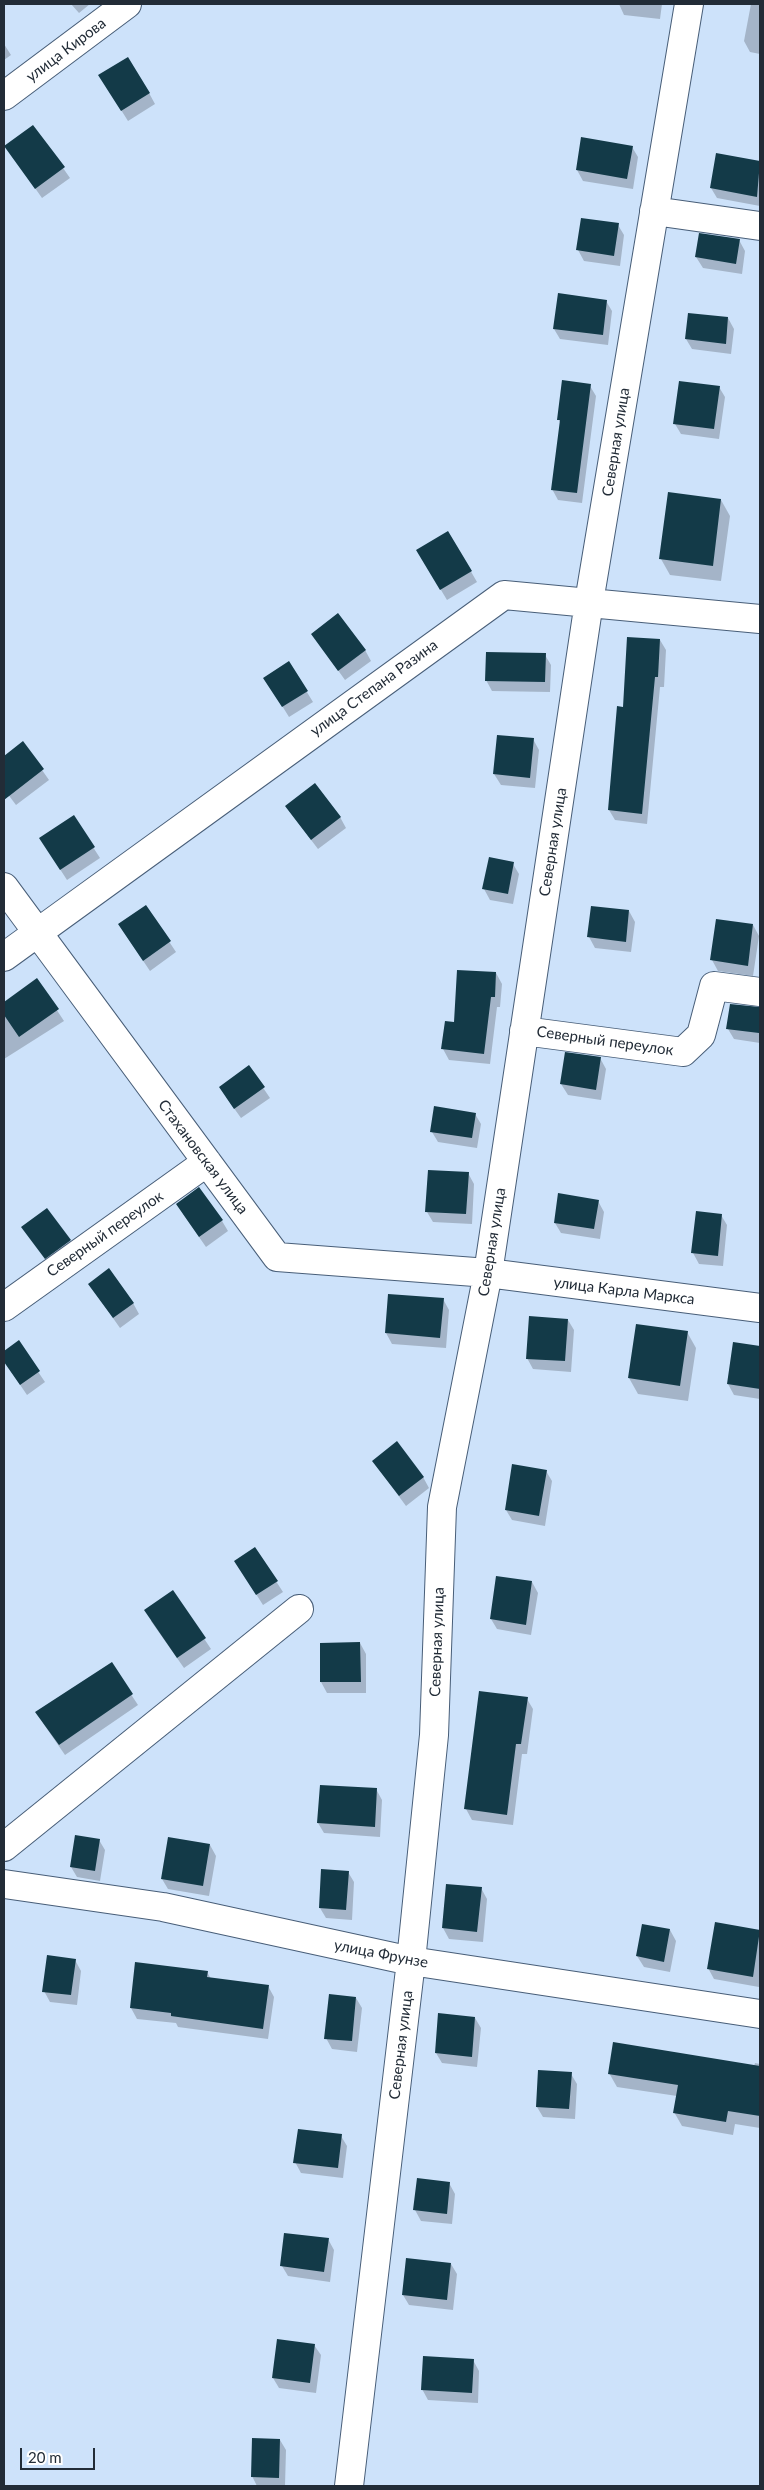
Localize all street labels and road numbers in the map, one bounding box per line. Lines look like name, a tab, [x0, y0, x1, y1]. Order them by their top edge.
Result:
street label: улица Кирова	[23, 14, 109, 86]
street label: Северная улица	[599, 386, 633, 498]
street label: улица Степана Разина	[307, 636, 441, 740]
street label: Северная улица	[536, 786, 570, 898]
street label: Северный переулок	[535, 1022, 675, 1060]
street label: Стахановская улица	[154, 1096, 252, 1218]
street label: Северная улица	[475, 1186, 509, 1298]
street label: Северный переулок	[43, 1187, 167, 1281]
street label: улица Карла Маркса	[552, 1273, 696, 1309]
street label: Северная улица	[426, 1587, 448, 1697]
street label: улица Фрунзе	[332, 1936, 430, 1972]
street label: Северная улица	[385, 1989, 417, 2101]

